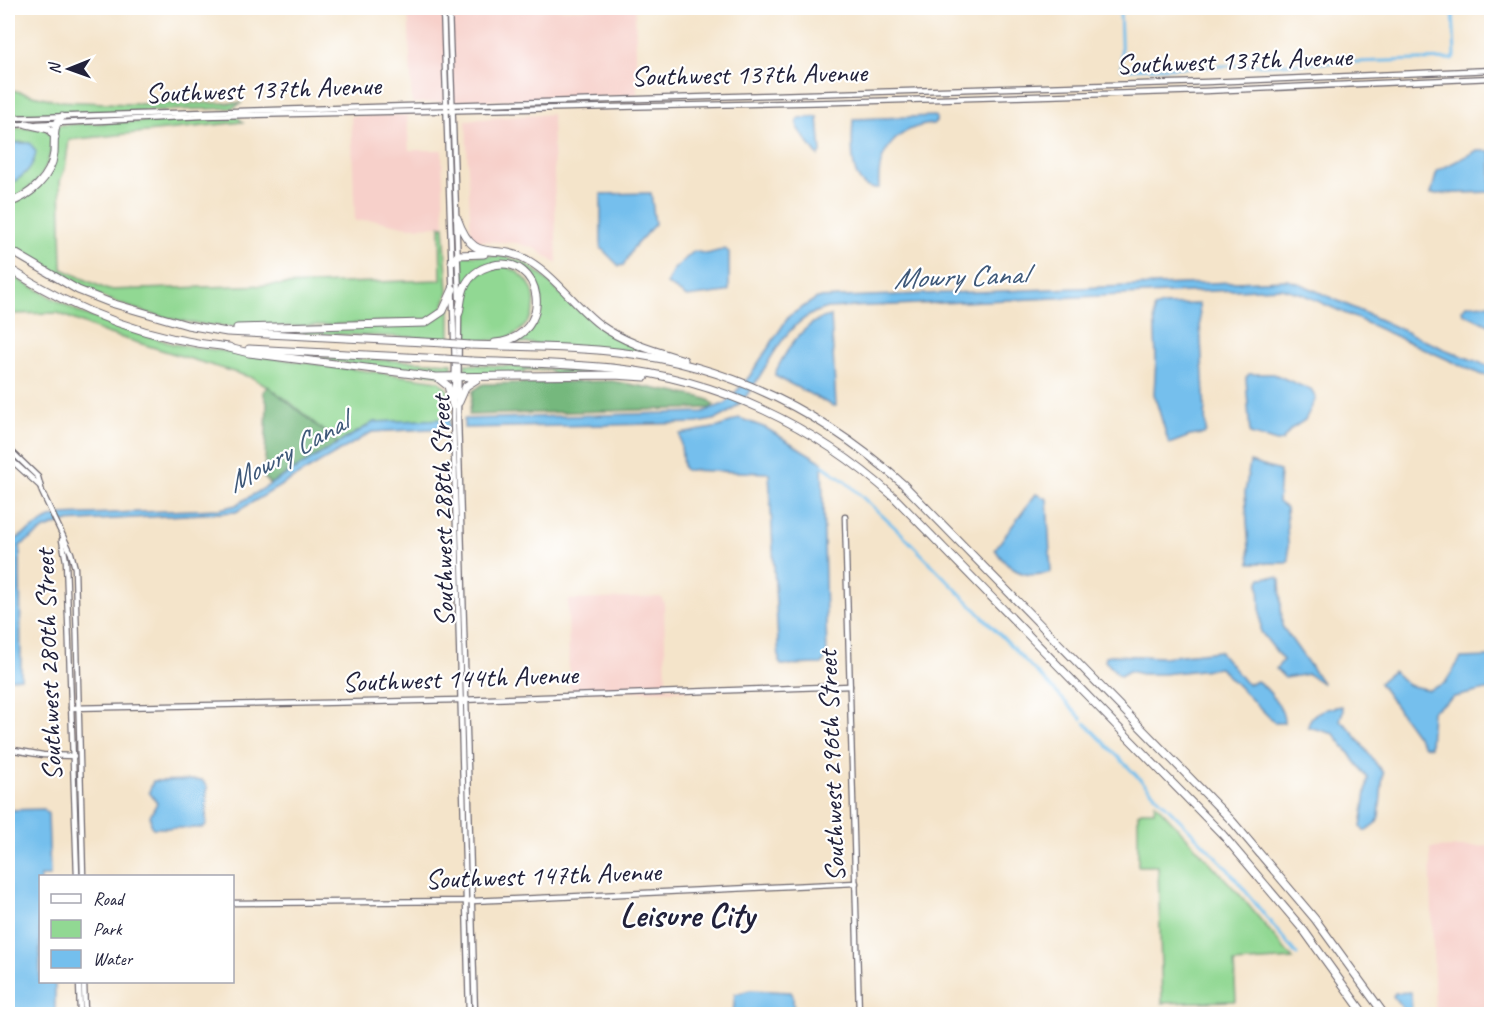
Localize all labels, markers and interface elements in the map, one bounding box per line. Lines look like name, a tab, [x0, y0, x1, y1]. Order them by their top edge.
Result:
street label: Southwest 137th Avenue	[1116, 38, 1354, 82]
north arrow	[39, 39, 99, 99]
street label: Southwest 137th Avenue	[631, 54, 869, 94]
text: N	[45, 61, 65, 74]
street label: Southwest 137th Avenue	[145, 67, 383, 111]
water label: Mowry Canal	[893, 254, 1037, 297]
street label: Southwest 288th Street	[422, 392, 462, 627]
water label: Mowry Canal	[220, 398, 363, 501]
street label: Southwest 280th Street	[26, 546, 70, 781]
street label: Southwest 296th Street	[809, 647, 853, 882]
street label: Southwest 144th Avenue	[342, 656, 580, 700]
street label: Southwest 147th Avenue	[425, 853, 663, 897]
legend	[39, 875, 234, 983]
text: Road	[93, 888, 126, 910]
district label: Leisure City	[620, 893, 758, 936]
text: Park	[93, 918, 123, 940]
text: Water	[93, 948, 134, 970]

